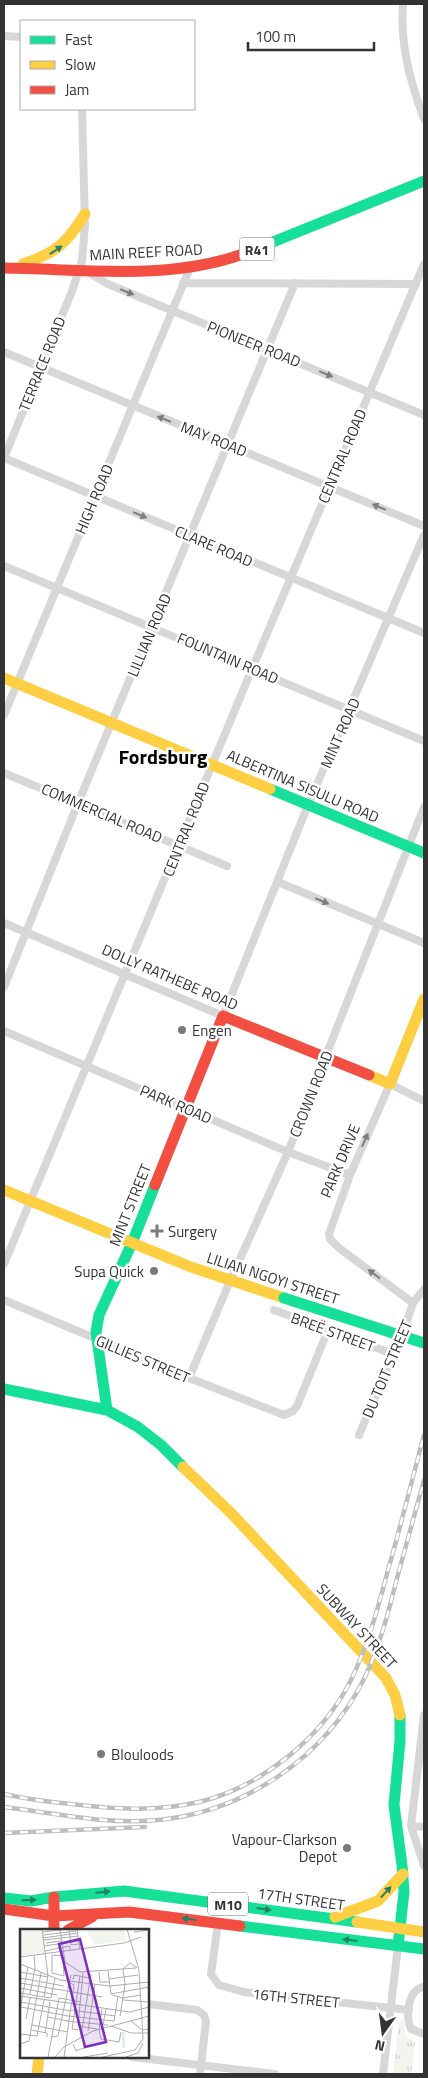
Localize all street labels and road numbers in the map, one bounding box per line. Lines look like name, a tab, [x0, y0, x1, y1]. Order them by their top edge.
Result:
street label: MAIN REEF ROAD	[89, 238, 203, 266]
road number: R41	[240, 238, 274, 260]
street label: TERRACE ROAD	[12, 313, 72, 415]
street label: PIONEER ROAD	[204, 315, 304, 373]
street label: CENTRAL ROAD	[312, 405, 372, 507]
street label: MAY ROAD	[177, 415, 251, 463]
street label: HIGH ROAD	[69, 460, 119, 538]
street label: CLARE ROAD	[171, 519, 257, 573]
street label: LILLIAN ROAD	[121, 590, 177, 680]
street label: FOUNTAIN ROAD	[174, 626, 282, 690]
street label: MINT ROAD	[314, 694, 366, 772]
street label: ALBERTINA SISULU ROAD	[223, 743, 383, 829]
street label: COMMERCIAL ROAD	[38, 777, 166, 849]
street label: CENTRAL ROAD	[156, 778, 216, 880]
street label: DOLLY RATHEBE ROAD	[98, 938, 242, 1016]
street label: CROWN ROAD	[283, 1047, 339, 1141]
street label: PARK ROAD	[137, 1079, 215, 1129]
street label: PARK DRIVE	[314, 1121, 366, 1201]
street label: MINT STREET	[103, 1160, 157, 1250]
street label: LILIAN NGOYI STREET	[204, 1246, 342, 1310]
street label: BREË STREET	[288, 1306, 378, 1358]
street label: DU TOIT STREET	[356, 1316, 418, 1422]
street label: GILLIES STREET	[92, 1329, 194, 1389]
street label: SUBWAY STREET	[311, 1578, 403, 1674]
street label: 17TH STREET	[256, 1881, 346, 1917]
road number: M10	[208, 1892, 248, 1916]
street label: 16TH STREET	[251, 1982, 341, 2014]

